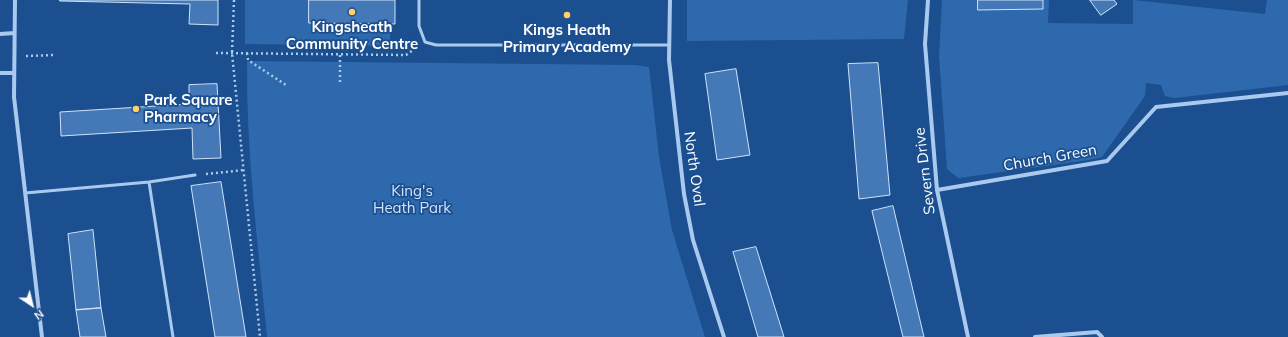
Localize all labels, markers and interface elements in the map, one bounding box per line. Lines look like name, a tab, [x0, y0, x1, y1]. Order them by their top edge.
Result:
marker: Kingsheath Community Centre	[347, 7, 357, 17]
marker: Kings Heath Primary Academy	[562, 10, 572, 20]
place label: Kingsheath Community Centre	[286, 18, 418, 53]
place label: Kings Heath Primary Academy	[503, 21, 631, 56]
place label: Park Square Pharmacy	[144, 91, 232, 126]
marker: Park Square Pharmacy	[131, 104, 141, 114]
street label: Severn Drive	[911, 126, 939, 216]
street label: North Oval	[680, 130, 708, 208]
street label: Church Green	[1002, 141, 1098, 175]
park label: King's Heath Park	[373, 182, 451, 217]
north arrow	[12, 285, 52, 325]
text: N	[31, 307, 46, 323]

